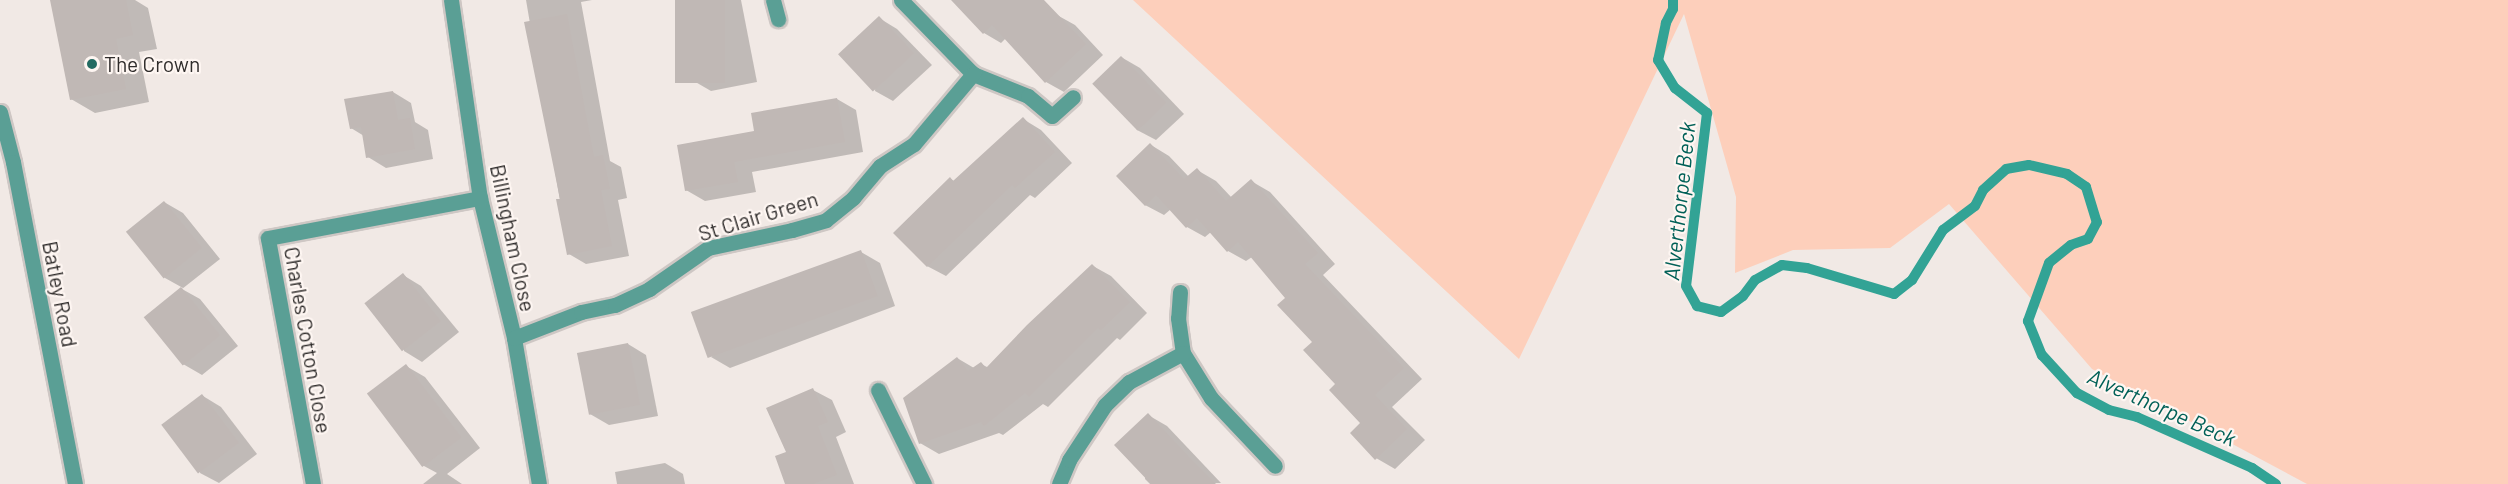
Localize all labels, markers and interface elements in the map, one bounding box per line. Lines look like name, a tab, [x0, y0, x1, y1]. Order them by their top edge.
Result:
place label: The Crown	[104, 51, 200, 77]
marker: The Crown	[85, 57, 99, 71]
water label: Alverthorpe Beck	[1658, 120, 1700, 282]
street label: Billingham Close	[485, 162, 541, 314]
street label: St Clair Green	[695, 186, 821, 246]
street label: Batley Road	[37, 239, 83, 349]
street label: Charles Cotton Close	[279, 245, 337, 435]
water label: Alverthorpe Beck	[2084, 363, 2240, 451]

